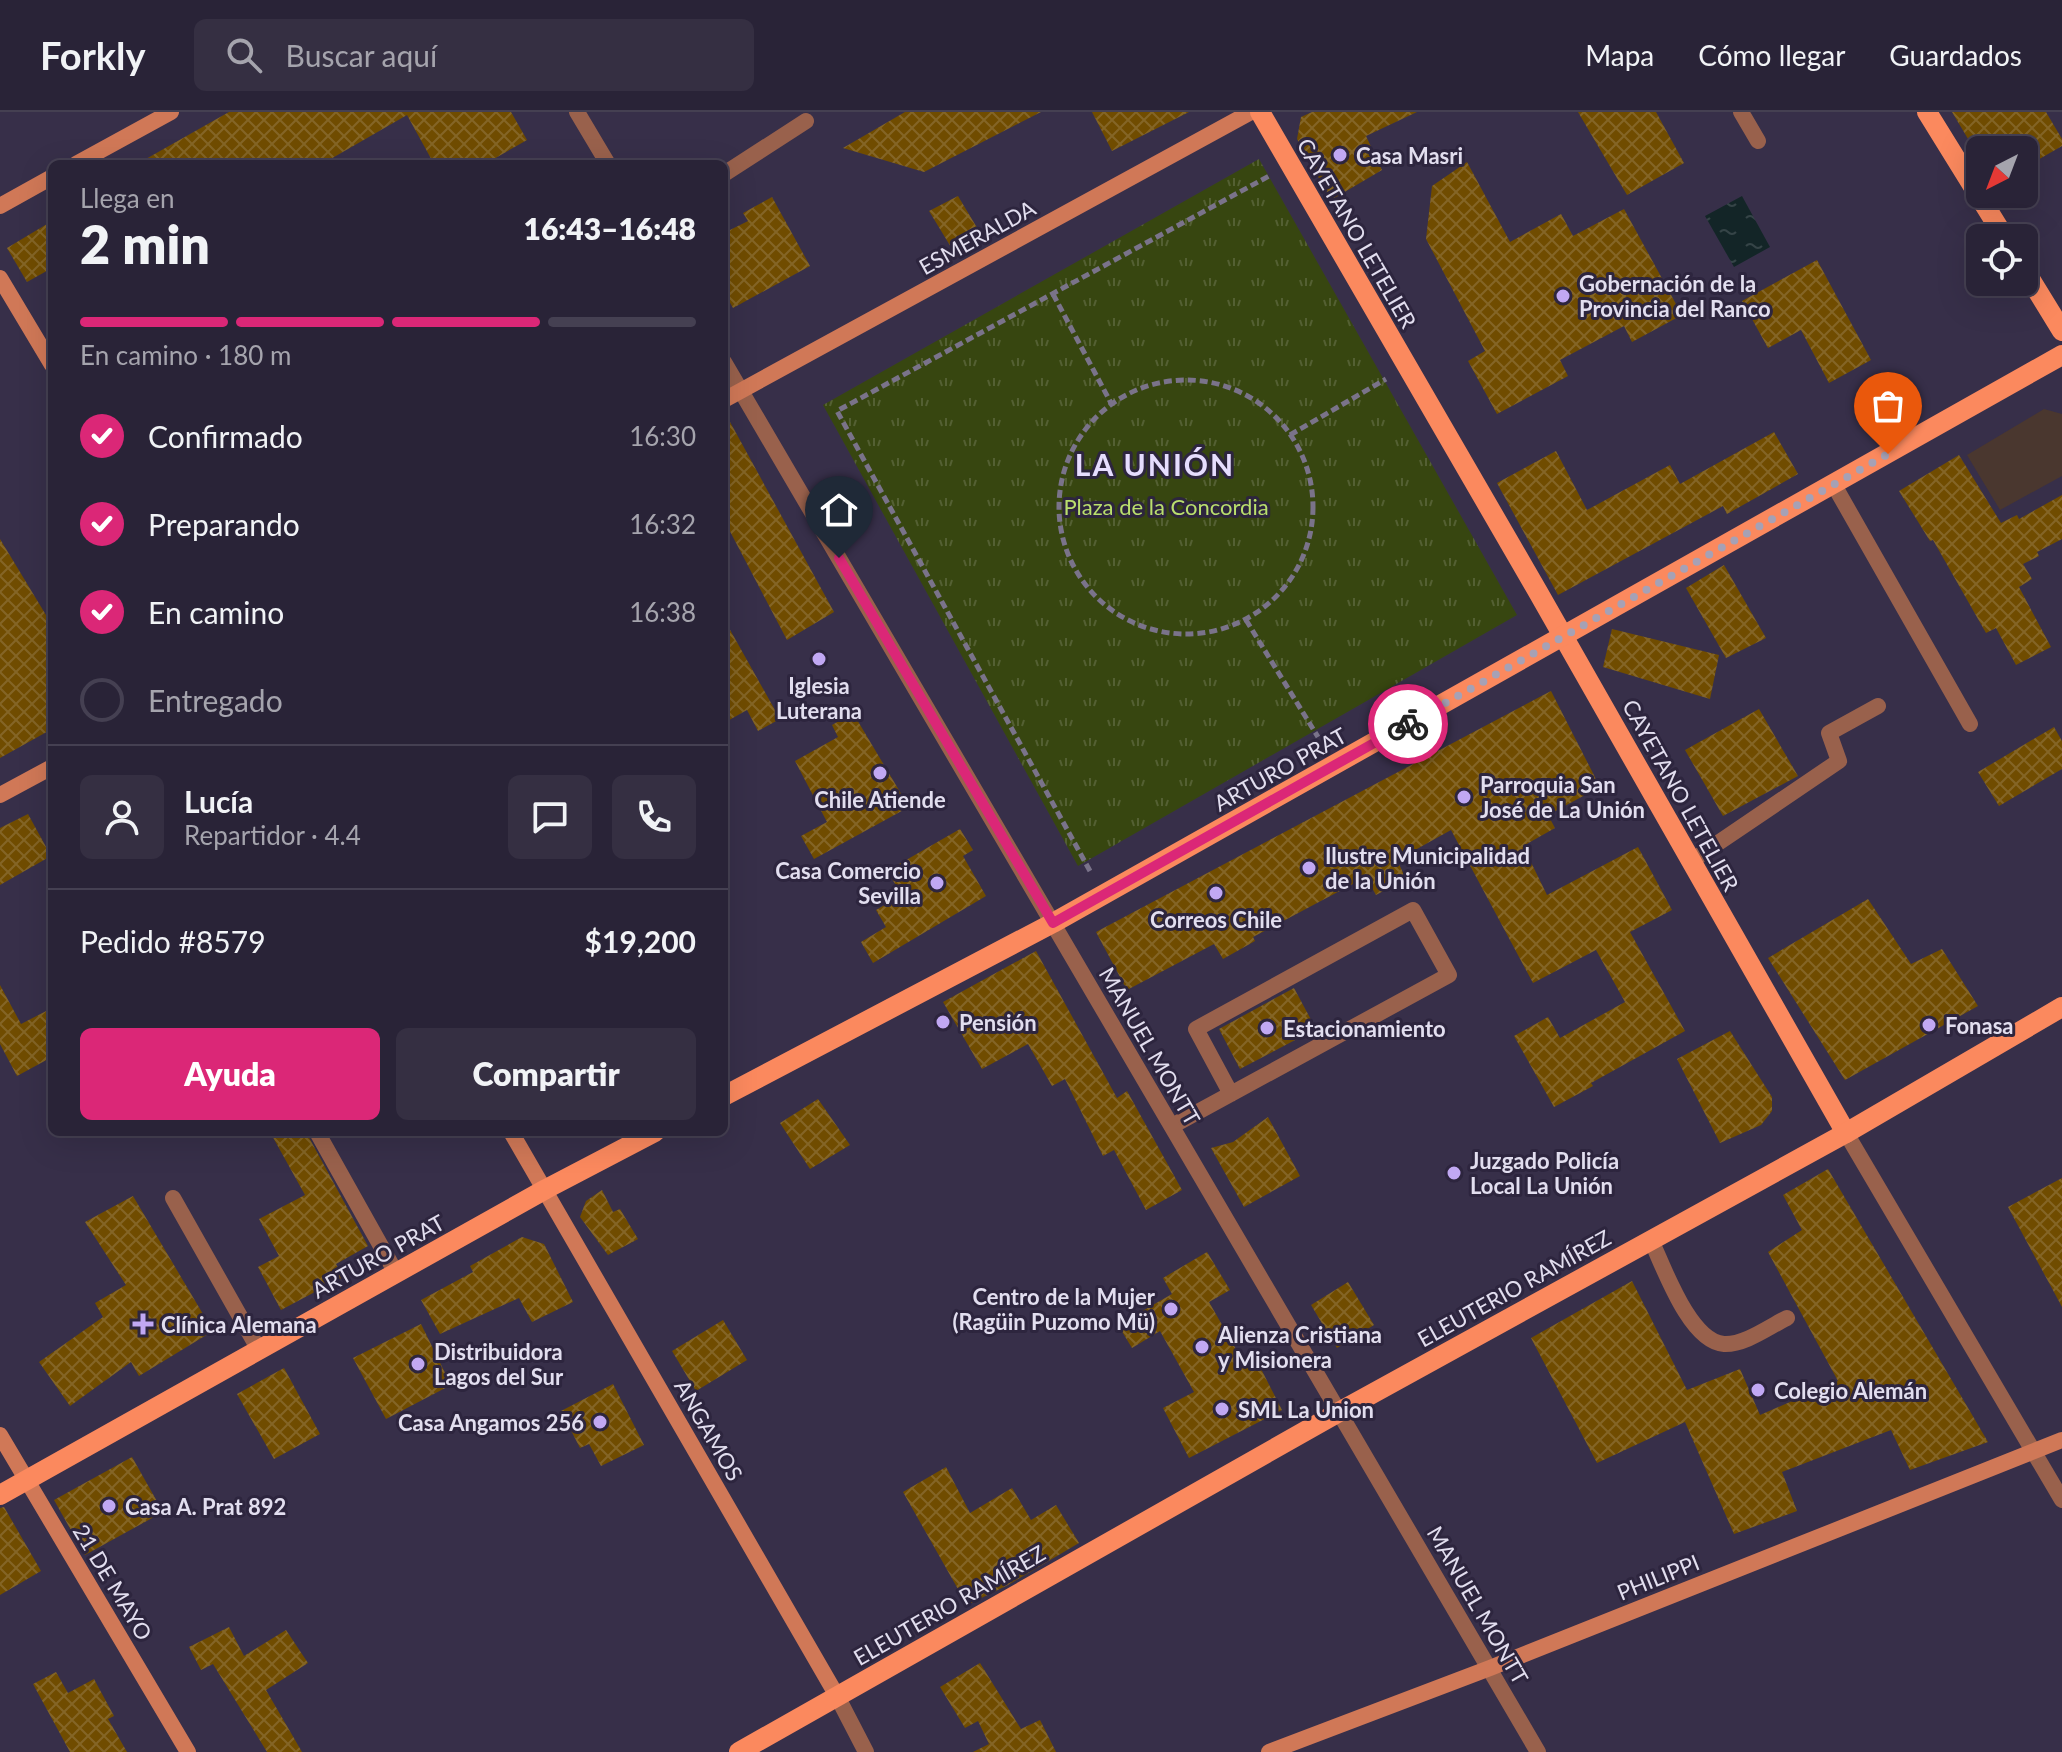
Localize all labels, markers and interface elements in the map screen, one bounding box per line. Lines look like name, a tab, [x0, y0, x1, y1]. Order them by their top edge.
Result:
search box	[194, 19, 754, 91]
text: Forkly	[40, 32, 146, 78]
icon: search	[222, 33, 266, 77]
text: Buscar aquí	[286, 37, 437, 73]
text: Mapa	[1585, 38, 1654, 72]
text: Cómo llegar	[1698, 38, 1845, 72]
text: Guardados	[1889, 38, 2022, 72]
street label: CAYETANO LETELIER	[1292, 133, 1422, 333]
north arrow	[1966, 136, 2038, 208]
map controls	[1966, 136, 2038, 296]
place label: Casa Masri	[1356, 142, 1463, 169]
marker: Casa Masri	[1331, 146, 1349, 164]
text: Llega en	[80, 182, 175, 214]
street label: ESMERALDA	[914, 194, 1040, 280]
text: 16:43–16:48	[523, 210, 696, 246]
text: 2 min	[80, 213, 210, 275]
button: locate	[1966, 224, 2038, 296]
place label: Gobernación de la Provincia del Ranco	[1579, 270, 1771, 322]
marker: Gobernación de la Provincia del Ranco	[1554, 287, 1572, 305]
text: En camino · 180 m	[80, 339, 291, 371]
pin	[1854, 372, 1922, 454]
icon: bag	[1866, 384, 1910, 428]
icon: check	[80, 414, 124, 458]
text: Confirmado	[148, 418, 303, 454]
text: 16:30	[629, 420, 696, 452]
district label: LA UNIÓN	[1075, 446, 1235, 482]
pin	[805, 476, 873, 558]
icon: home	[817, 488, 861, 532]
park label: Plaza de la Concordia	[1063, 493, 1269, 520]
icon: check	[80, 502, 124, 546]
text: Preparando	[148, 506, 300, 542]
text: 16:32	[629, 508, 696, 540]
icon: check	[80, 590, 124, 634]
text: En camino	[148, 594, 284, 630]
text: 16:38	[629, 596, 696, 628]
marker: Iglesia Luterana	[810, 650, 828, 668]
place label: Iglesia Luterana	[776, 672, 862, 724]
text: Entregado	[148, 682, 283, 718]
courier	[1368, 684, 1448, 764]
street label: CAYETANO LETELIER	[1617, 695, 1745, 896]
icon: bike	[1386, 702, 1430, 746]
street label: ARTURO PRAT	[1209, 721, 1351, 817]
marker: Chile Atiende	[871, 764, 889, 782]
place label: Parroquia San José de La Unión	[1480, 771, 1645, 823]
button: person	[80, 775, 164, 859]
button: chat	[508, 775, 592, 859]
button: phone	[612, 775, 696, 859]
text: Lucía	[184, 783, 253, 819]
place label: Chile Atiende	[814, 786, 946, 813]
marker: Parroquia San José de La Unión	[1455, 788, 1473, 806]
text: Repartidor · 4.4	[184, 819, 361, 851]
place label: Ilustre Municipalidad de la Unión	[1325, 842, 1530, 894]
place label: Casa Comercio Sevilla	[775, 857, 921, 909]
marker: Ilustre Municipalidad de la Unión	[1300, 859, 1318, 877]
marker: Casa Comercio Sevilla	[928, 874, 946, 892]
marker: Correos Chile	[1207, 884, 1225, 902]
place label: Correos Chile	[1150, 906, 1282, 933]
text: Pedido #8579	[80, 923, 266, 959]
text: $19,200	[585, 923, 696, 959]
street label: MANUEL MONTT	[1094, 962, 1206, 1130]
place label: Pensión	[959, 1009, 1037, 1036]
place label: Fonasa	[1945, 1012, 2014, 1039]
marker: Pensión	[934, 1013, 952, 1031]
place label: Estacionamiento	[1283, 1015, 1446, 1042]
marker: Fonasa	[1920, 1016, 1938, 1034]
marker: Estacionamiento	[1258, 1019, 1276, 1037]
button: Ayuda	[80, 1028, 380, 1120]
button: Compartir	[396, 1028, 696, 1120]
place label: Juzgado Policía Local La Unión	[1470, 1147, 1619, 1199]
marker: Juzgado Policía Local La Unión	[1445, 1164, 1463, 1182]
street label: ARTURO PRAT	[307, 1208, 449, 1304]
street label: ELEUTERIO RAMÍREZ	[1413, 1224, 1615, 1352]
place label: Centro de la Mujer (Ragüin Puzomo Mü)	[953, 1283, 1156, 1335]
marker: Centro de la Mujer (Ragüin Puzomo Mü)	[1162, 1300, 1180, 1318]
place label: Clínica Alemana	[161, 1311, 317, 1338]
marker: Clínica Alemana	[132, 1313, 154, 1335]
place label: Alienza Cristiana y Misionera	[1217, 1321, 1382, 1373]
place label: Distribuidora Lagos del Sur	[434, 1338, 564, 1390]
marker: Alienza Cristiana y Misionera	[1193, 1338, 1211, 1356]
marker: Distribuidora Lagos del Sur	[409, 1355, 427, 1373]
street label: ANGAMOS	[669, 1375, 749, 1485]
place label: Colegio Alemán	[1774, 1377, 1927, 1404]
marker: Colegio Alemán	[1749, 1381, 1767, 1399]
place label: SML La Union	[1238, 1396, 1374, 1423]
marker: SML La Union	[1213, 1400, 1231, 1418]
place label: Casa Angamos 256	[398, 1409, 584, 1436]
marker: Casa Angamos 256	[591, 1413, 609, 1431]
place label: Casa A. Prat 892	[125, 1493, 286, 1520]
marker: Casa A. Prat 892	[100, 1497, 118, 1515]
street label: 21 DE MAYO	[68, 1519, 158, 1645]
street label: MANUEL MONTT	[1422, 1521, 1534, 1689]
street label: ELEUTERIO RAMÍREZ	[848, 1539, 1050, 1671]
street label: PHILIPPI	[1613, 1548, 1703, 1606]

